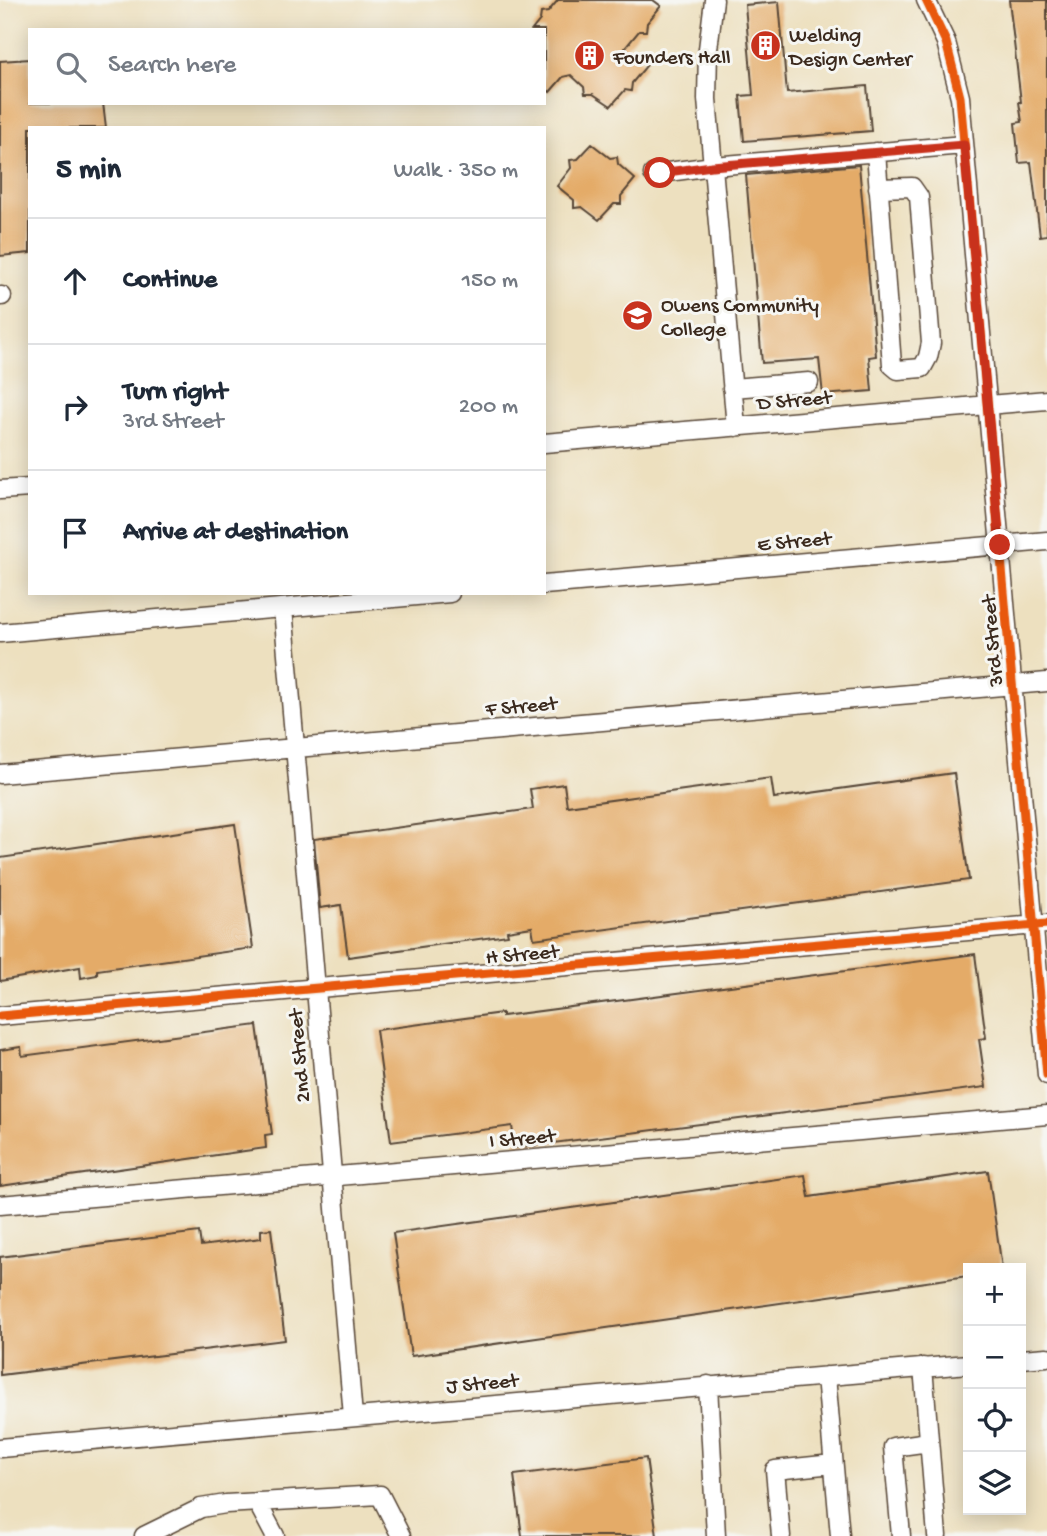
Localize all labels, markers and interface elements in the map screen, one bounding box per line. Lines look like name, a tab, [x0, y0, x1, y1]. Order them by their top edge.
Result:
place label: Welding Design Center	[787, 25, 913, 74]
search box	[28, 28, 546, 105]
building icon: Welding Design Center	[749, 29, 783, 63]
building icon: Founders Hall	[573, 39, 607, 73]
place label: Founders Hall	[612, 47, 731, 72]
icon: search	[52, 48, 90, 86]
text: Search here	[108, 51, 236, 82]
text: 5 min	[56, 154, 121, 189]
route start	[644, 157, 675, 188]
text: Walk · 350 m	[393, 158, 518, 185]
icon: ahead	[56, 262, 94, 300]
text: Continue	[123, 266, 217, 297]
text: 150 m	[462, 268, 518, 295]
place label: Owens Community College	[661, 295, 819, 344]
school or university icon: Owens Community College	[621, 299, 655, 333]
text: Turn right	[123, 378, 227, 409]
street label: D Street	[754, 387, 835, 418]
icon: right	[56, 388, 94, 426]
text: 200 m	[459, 394, 518, 421]
text: 3rd Street	[123, 409, 223, 436]
icon: arrive	[56, 514, 94, 552]
text: Arrive at destination	[123, 518, 348, 549]
street label: E Street	[756, 528, 835, 559]
route end	[984, 529, 1015, 560]
street label: 3rd Street	[978, 592, 1011, 688]
street label: F Street	[483, 693, 561, 724]
street label: H Street	[485, 941, 562, 972]
street label: 2nd Street	[285, 1006, 318, 1103]
street label: I Street	[488, 1125, 559, 1156]
map controls	[963, 1263, 1026, 1515]
button: +	[963, 1263, 1026, 1326]
button: −	[963, 1326, 1026, 1389]
street label: J Street	[445, 1370, 522, 1401]
button: locate	[963, 1389, 1026, 1452]
button: layers	[963, 1452, 1026, 1515]

